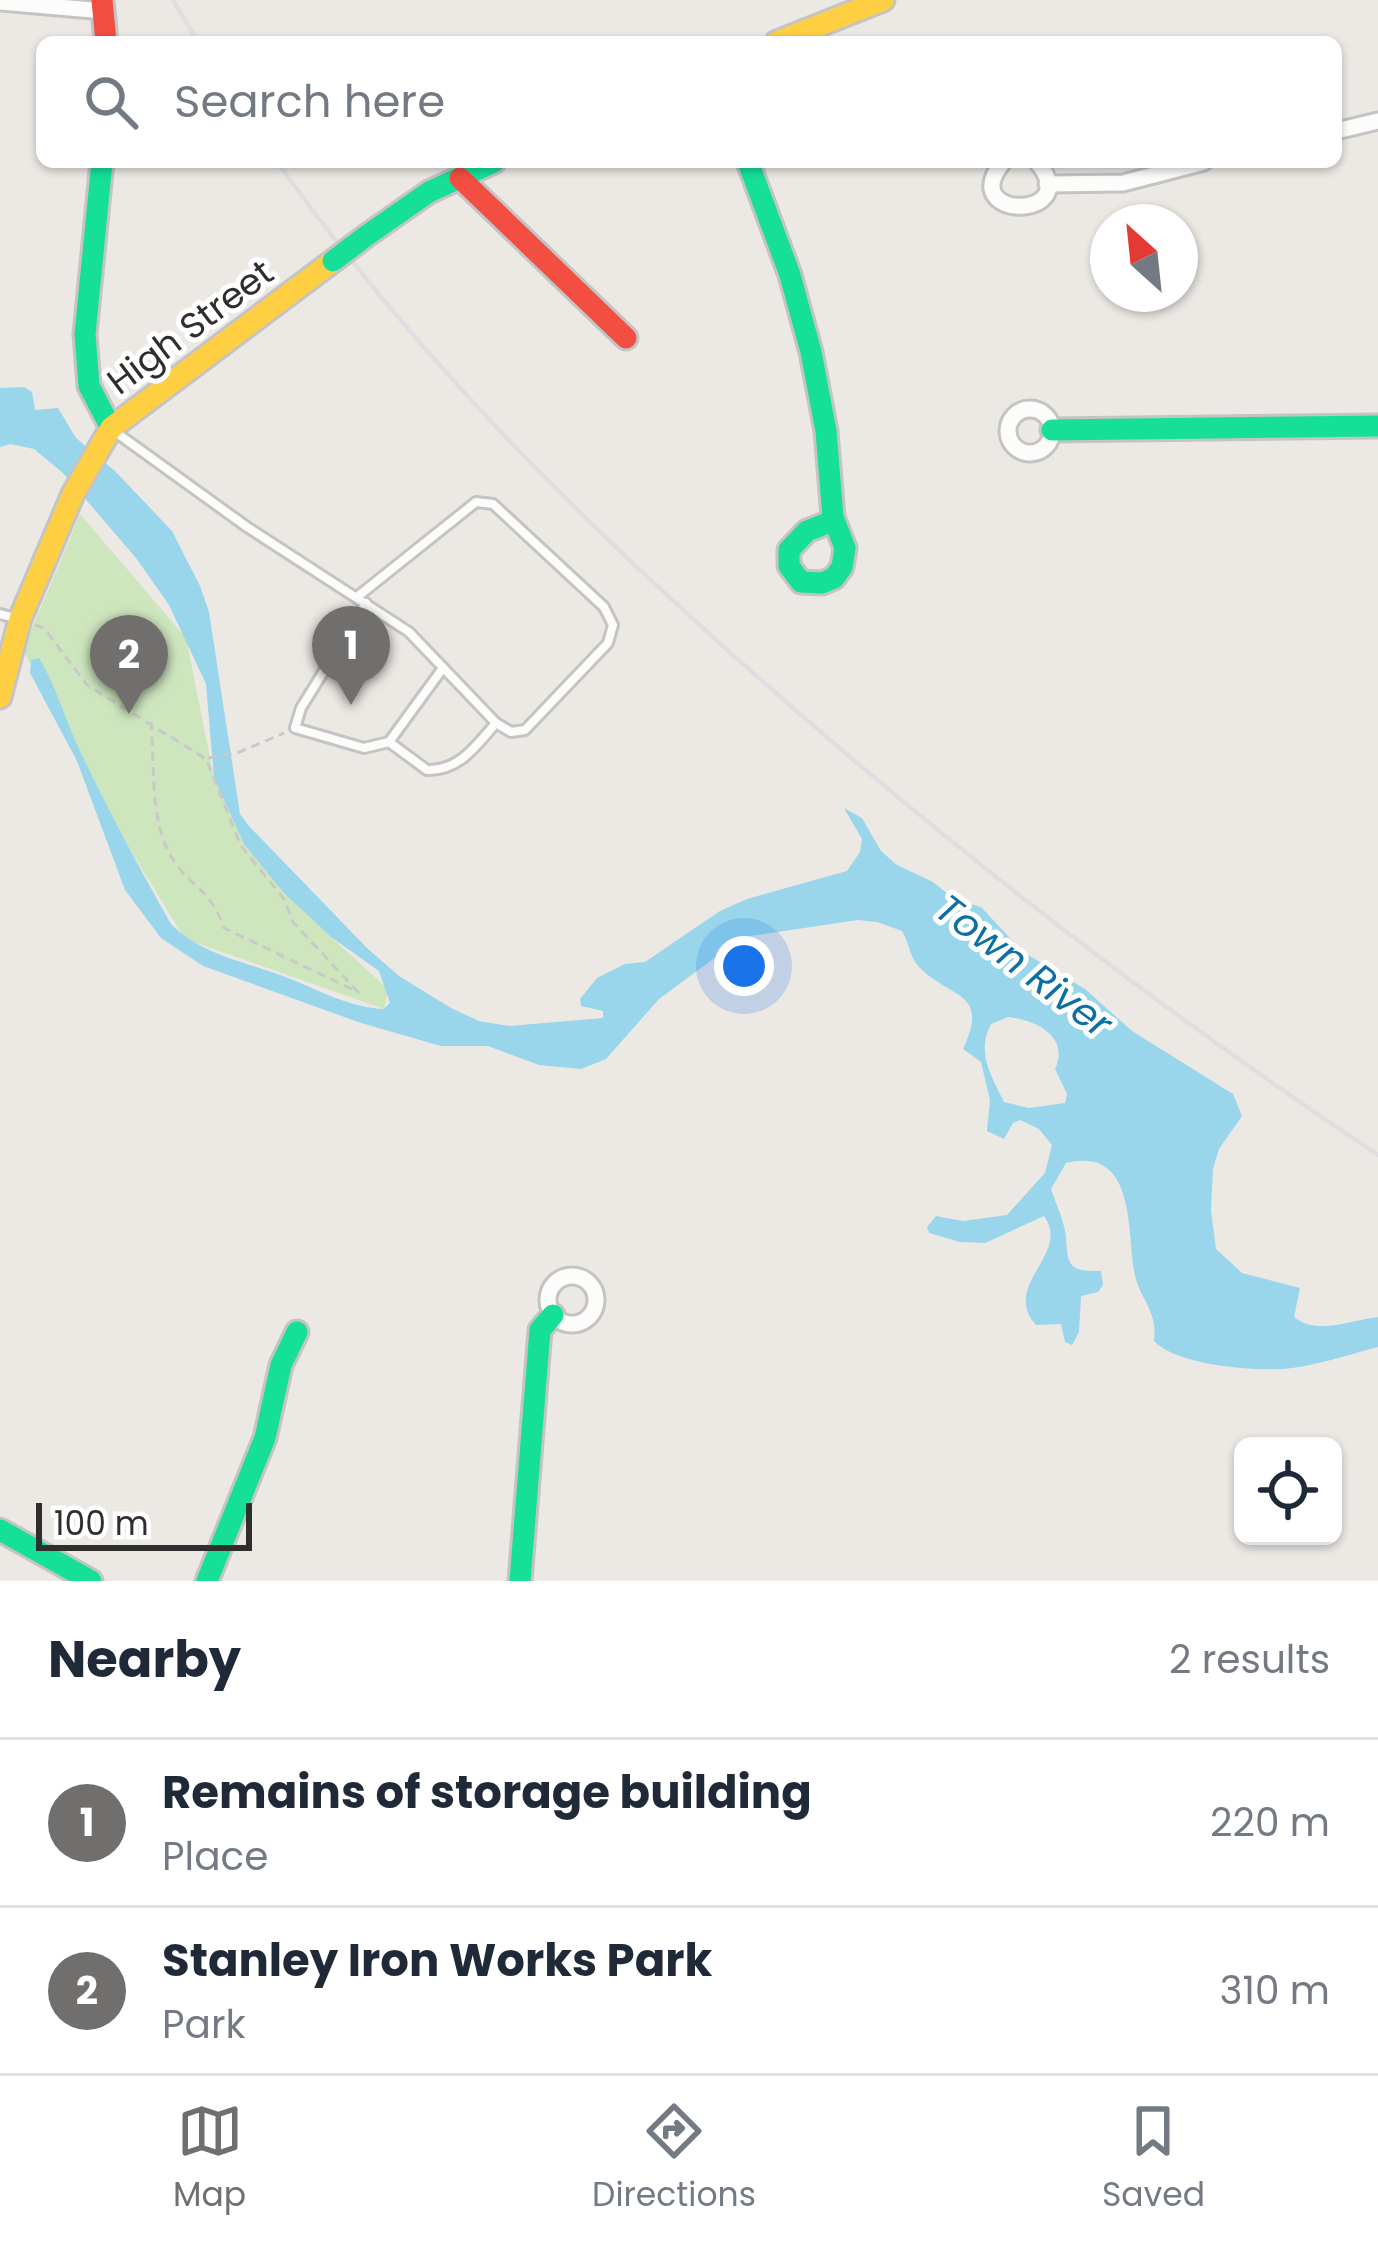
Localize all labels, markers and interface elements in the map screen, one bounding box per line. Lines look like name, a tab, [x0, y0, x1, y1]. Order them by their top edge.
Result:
search box	[36, 36, 1342, 168]
icon: search	[78, 69, 144, 135]
text: Search here	[174, 70, 445, 133]
north arrow	[1090, 204, 1198, 312]
street label: High Street	[96, 248, 284, 406]
pin: 1	[312, 606, 390, 705]
pin: 2	[90, 615, 168, 714]
water label: Town River	[924, 881, 1125, 1052]
your location	[714, 936, 774, 996]
map controls	[1234, 1437, 1342, 1545]
button: locate	[1234, 1437, 1342, 1545]
scale bar	[36, 1497, 252, 1550]
text: 100 m	[54, 1500, 149, 1547]
text: Nearby	[48, 1623, 241, 1695]
text: 2 results	[1169, 1632, 1330, 1687]
text: Remains of storage building	[162, 1761, 812, 1824]
text: 1	[80, 1795, 94, 1850]
text: 220 m	[1210, 1795, 1330, 1850]
text: Place	[162, 1829, 268, 1884]
text: Stanley Iron Works Park	[162, 1929, 712, 1992]
text: 2	[76, 1963, 98, 2018]
text: 310 m	[1219, 1963, 1330, 2018]
text: Park	[162, 1997, 246, 2052]
tab: Map	[173, 2098, 246, 2220]
tab: Directions	[592, 2098, 756, 2220]
tab: Saved	[1102, 2098, 1205, 2220]

